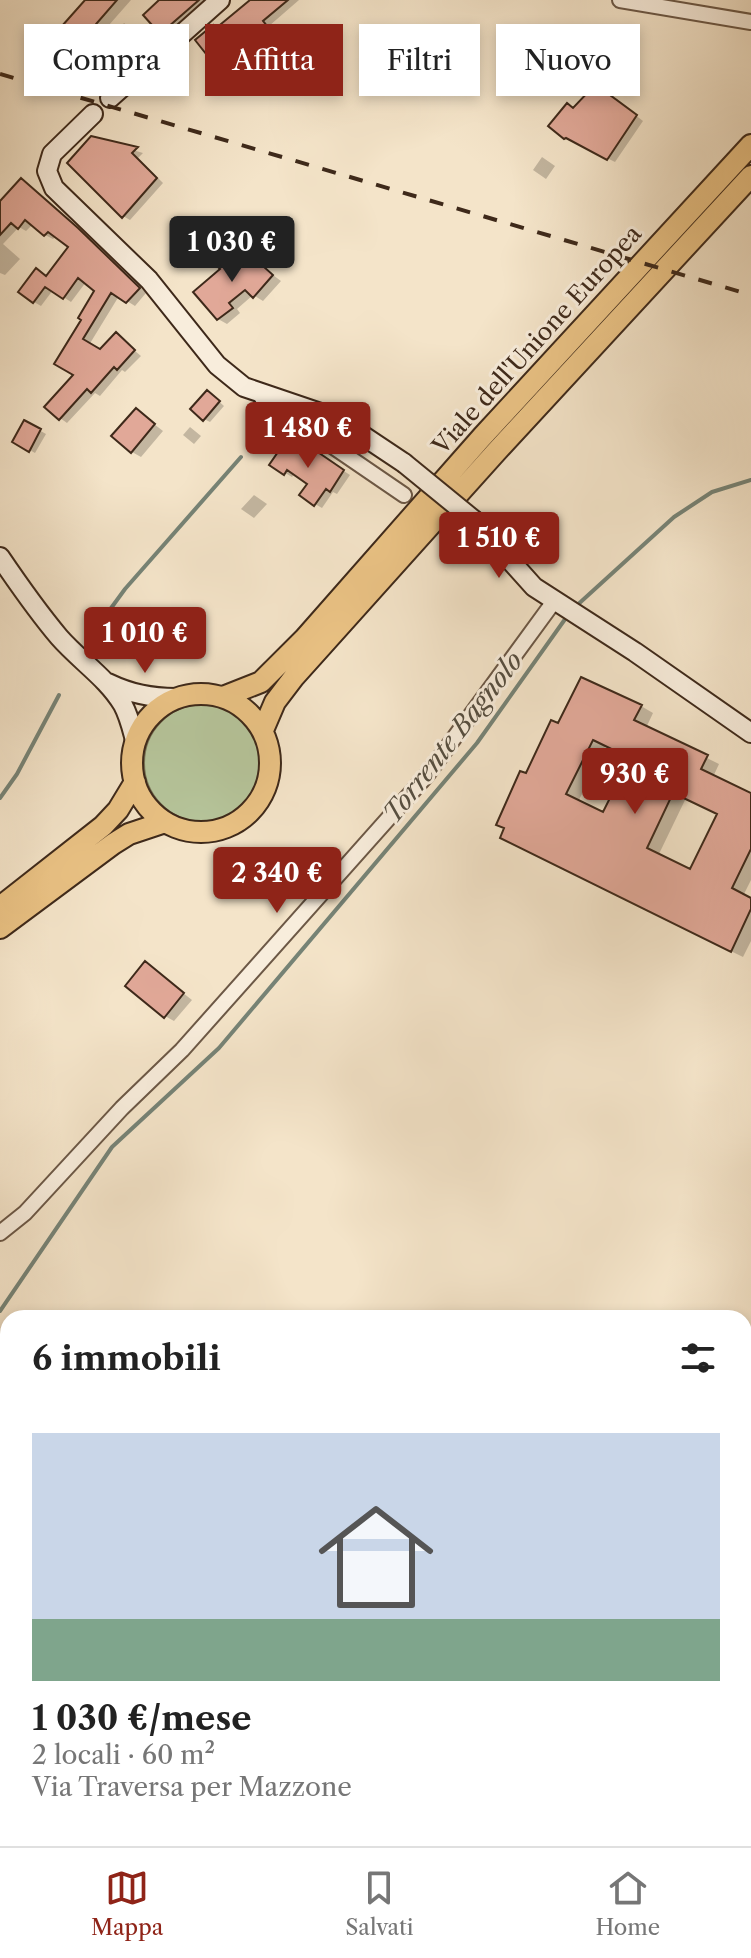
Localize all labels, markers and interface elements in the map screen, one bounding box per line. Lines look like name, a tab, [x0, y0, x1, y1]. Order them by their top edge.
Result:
chip: Compra	[24, 24, 189, 96]
chip: Affitta	[205, 24, 343, 96]
chip: Filtri	[359, 24, 480, 96]
chip: Nuovo	[496, 24, 640, 96]
pin: 1 030 €	[158, 216, 306, 284]
street label: Viale dell'Unione Europea	[425, 219, 647, 461]
text: 1 030 €	[187, 226, 277, 258]
pin: 1 480 €	[234, 402, 382, 470]
text: 1 480 €	[263, 412, 353, 444]
pin: 1 510 €	[425, 512, 573, 580]
text: 1 510 €	[457, 522, 541, 554]
pin: 1 010 €	[71, 607, 219, 675]
text: 1 010 €	[102, 617, 188, 649]
water label: Torrente Bagnolo	[376, 645, 530, 829]
pin: 930 €	[579, 748, 691, 816]
text: 930 €	[600, 758, 670, 790]
pin: 2 340 €	[203, 847, 351, 915]
text: 2 340 €	[231, 857, 323, 889]
icon: filters	[676, 1336, 720, 1380]
text: 6 immobili	[32, 1337, 221, 1379]
icon: home	[304, 1485, 448, 1629]
text: 1 030 €/mese	[32, 1697, 252, 1739]
text: 2 locali · 60 m²	[32, 1739, 215, 1771]
text: Via Traversa per Mazzone	[32, 1771, 352, 1803]
tab: Mappa	[91, 1866, 163, 1941]
tab: Salvati	[345, 1866, 414, 1941]
tab: Home	[595, 1866, 660, 1941]

